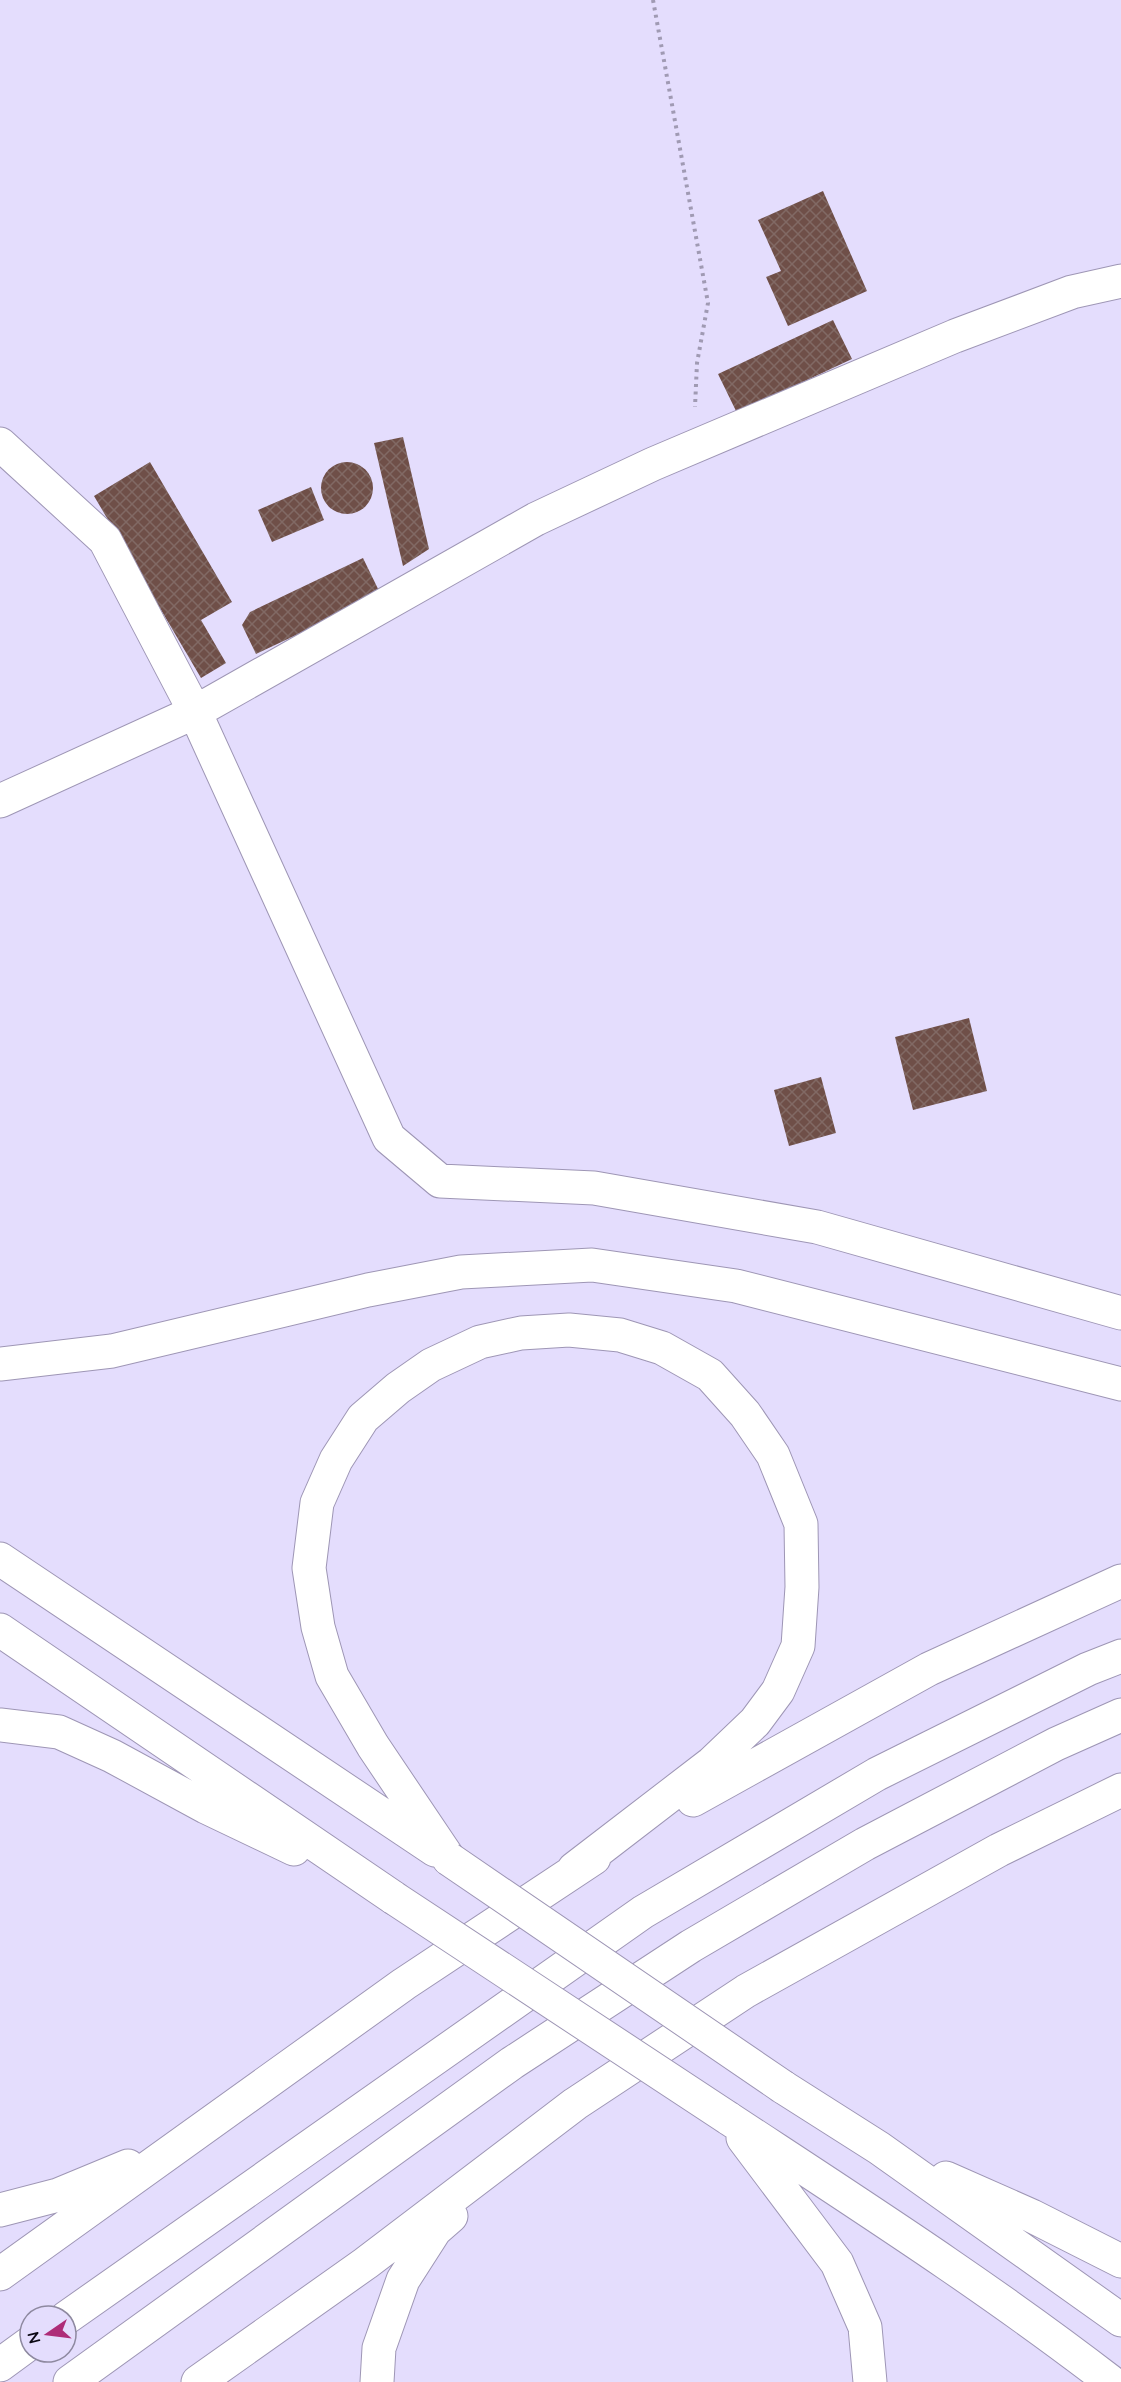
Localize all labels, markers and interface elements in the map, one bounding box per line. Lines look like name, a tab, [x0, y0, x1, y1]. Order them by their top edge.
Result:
north arrow	[18, 2304, 78, 2364]
text: N	[22, 2330, 45, 2346]

